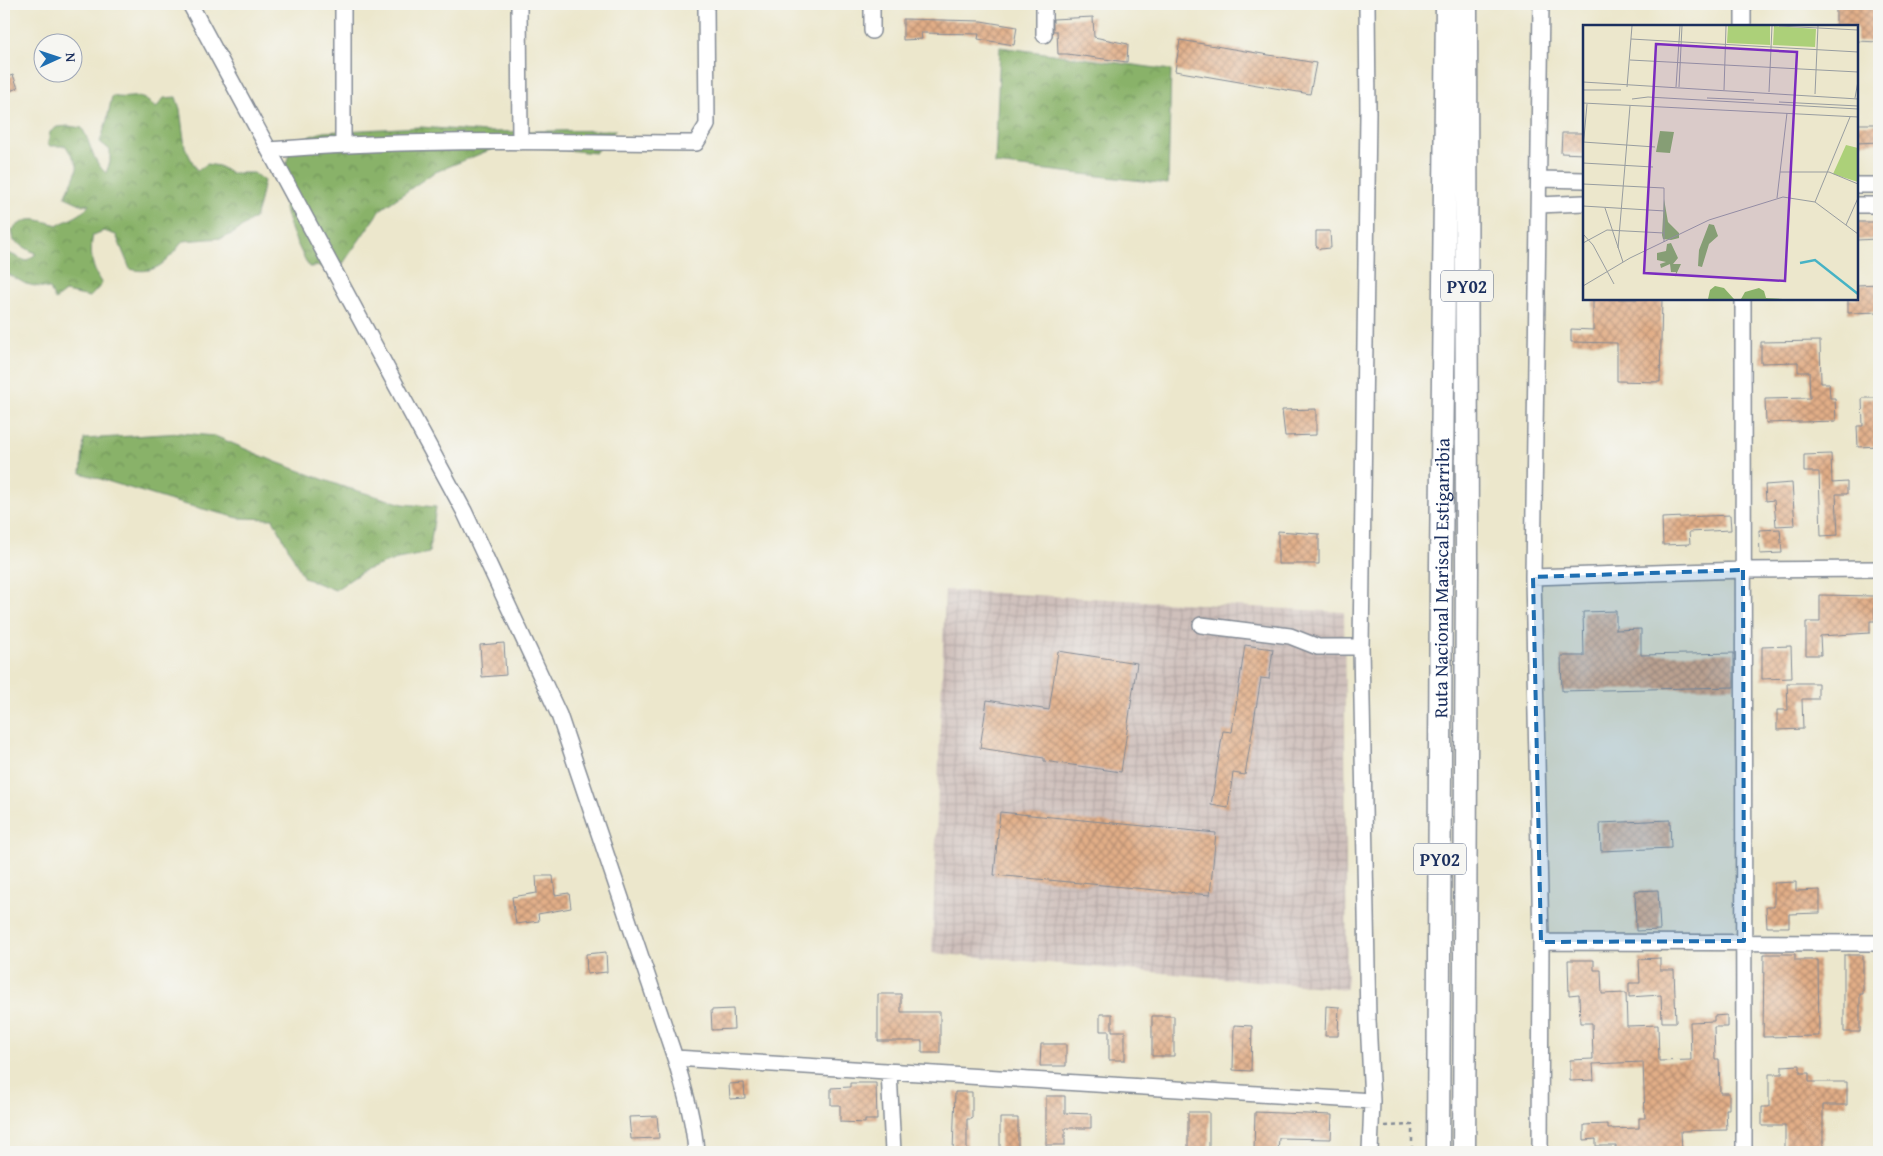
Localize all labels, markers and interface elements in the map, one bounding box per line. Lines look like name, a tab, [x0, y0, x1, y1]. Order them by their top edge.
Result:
inset map	[1583, 25, 1858, 300]
north arrow	[32, 32, 82, 82]
text: N	[61, 52, 81, 63]
road number: PY02	[1441, 270, 1493, 302]
street label: Ruta Nacional Mariscal Estigarribia	[1426, 438, 1456, 718]
road number: PY02	[1414, 844, 1466, 874]

